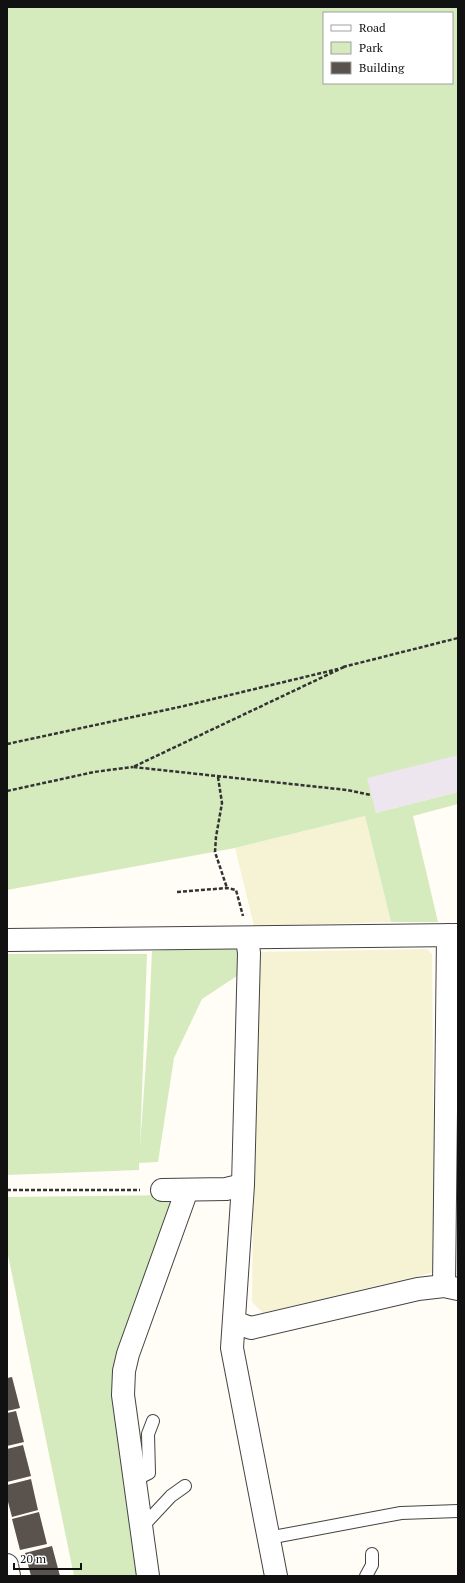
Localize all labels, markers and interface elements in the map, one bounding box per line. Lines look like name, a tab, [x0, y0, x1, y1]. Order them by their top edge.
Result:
legend	[323, 12, 453, 84]
text: Road	[359, 20, 386, 35]
text: Park	[359, 40, 384, 55]
text: Building	[359, 60, 405, 75]
scale bar	[14, 1545, 81, 1571]
text: 20 m	[20, 1551, 47, 1566]

